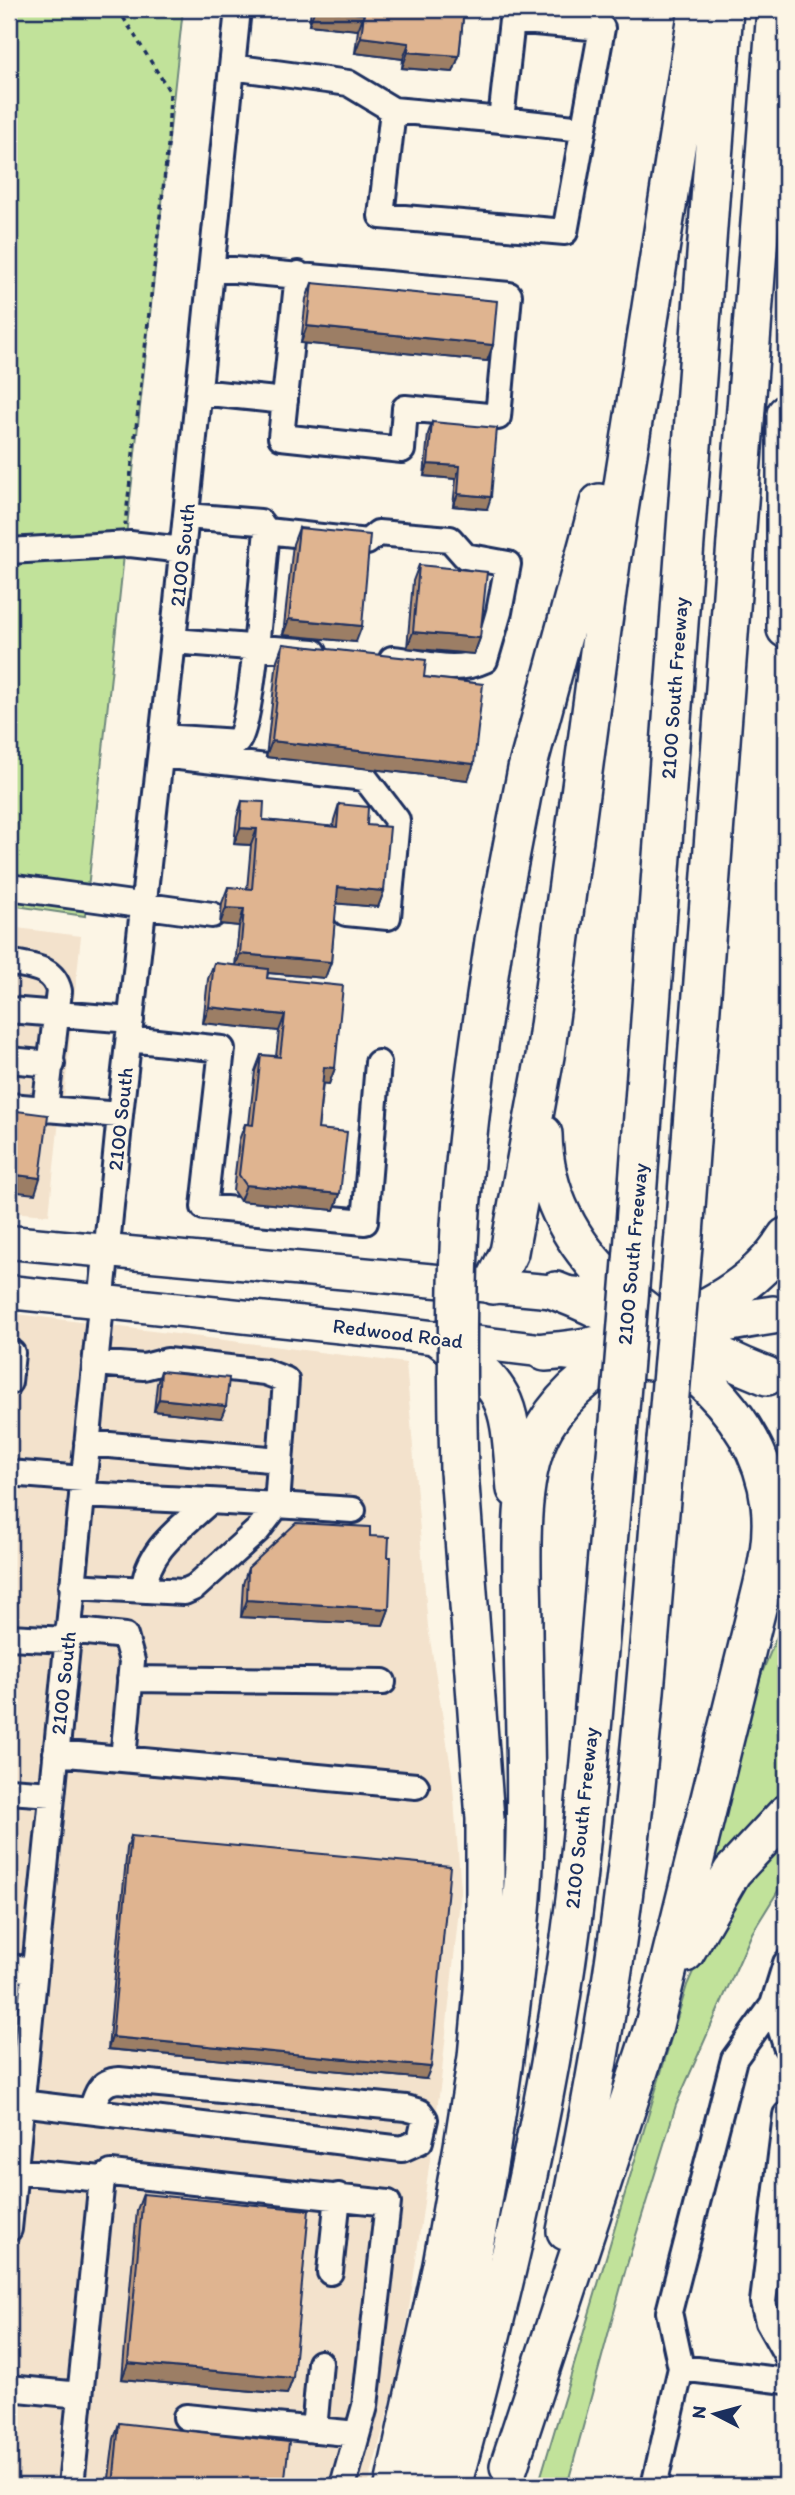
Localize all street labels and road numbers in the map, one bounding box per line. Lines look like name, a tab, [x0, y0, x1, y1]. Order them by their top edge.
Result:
street label: 2100 South	[164, 502, 200, 608]
street label: 2100 South Freeway	[655, 596, 693, 780]
street label: 2100 South	[102, 1066, 138, 1172]
street label: 2100 South Freeway	[612, 1162, 652, 1346]
street label: Redwood Road	[331, 1313, 465, 1353]
street label: 2100 South	[45, 1630, 81, 1736]
street label: 2100 South Freeway	[559, 1726, 603, 1910]

